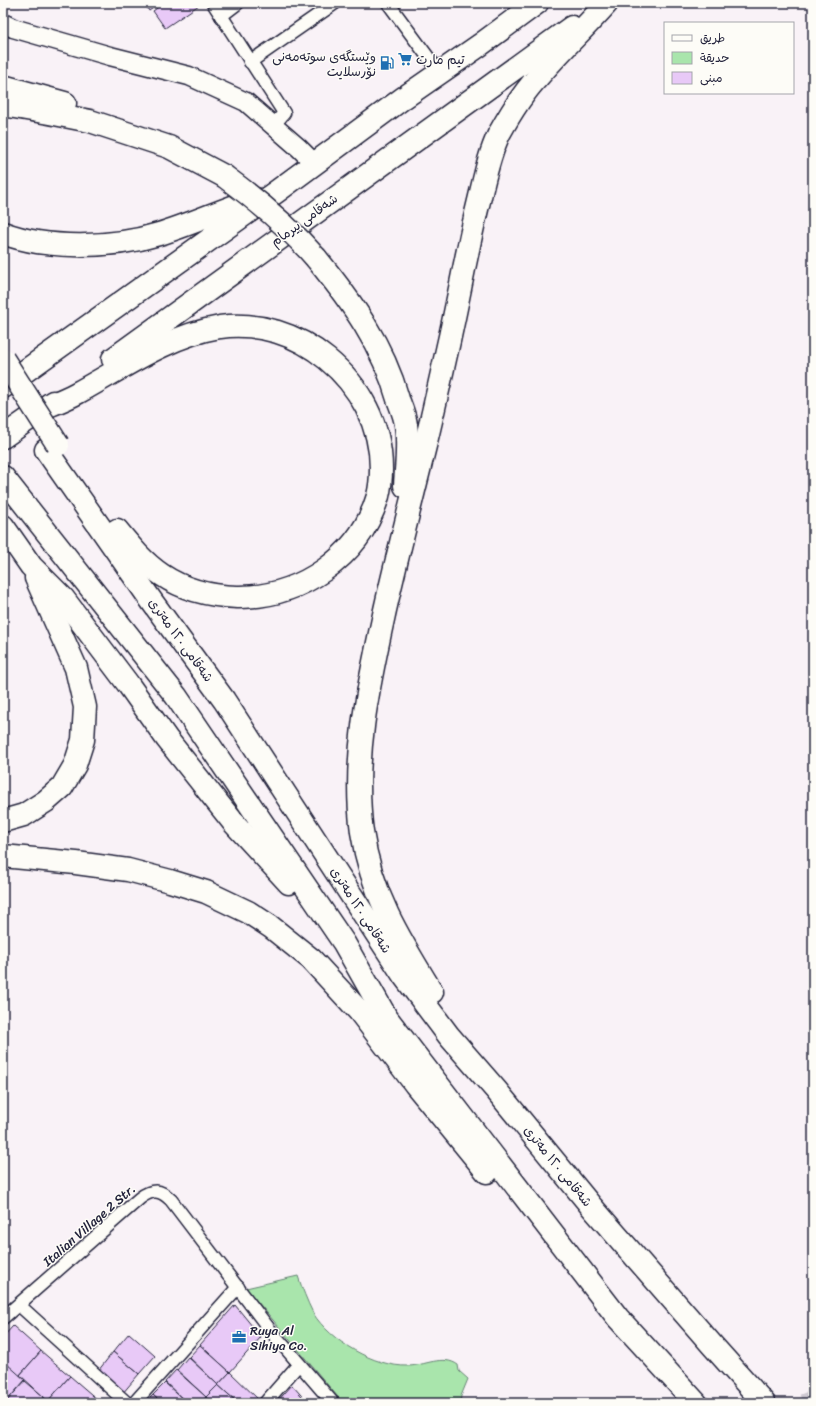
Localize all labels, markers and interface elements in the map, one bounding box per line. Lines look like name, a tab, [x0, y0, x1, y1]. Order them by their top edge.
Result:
legend	[664, 22, 794, 94]
text: طريق	[700, 27, 725, 49]
place label: وێستگەی سوتەمەنی نۆرسلایت	[272, 45, 376, 83]
text: حديقة	[700, 47, 729, 69]
place label: تيم مارت	[416, 48, 465, 71]
supermarket icon: تيم مارت	[397, 51, 413, 67]
fuel station icon: وێستگەی سوتەمەنی نۆرسلایت	[379, 55, 395, 71]
text: مبنى	[700, 67, 723, 89]
street label: شەقامی پیرمام	[265, 187, 343, 253]
street label: شەقامی ١٢٠ مەتری	[142, 593, 220, 687]
street label: شەقامی ١٢٠ مەتری	[324, 862, 398, 958]
street label: شەقامی ١٢٠ مەتری	[518, 1120, 598, 1212]
street label: Italian Village 2 Str.	[37, 1178, 141, 1273]
place label: Ruya Al Sihiya Co.	[250, 1319, 307, 1357]
office icon: Ruya Al Sihiya Co.	[231, 1329, 247, 1345]

